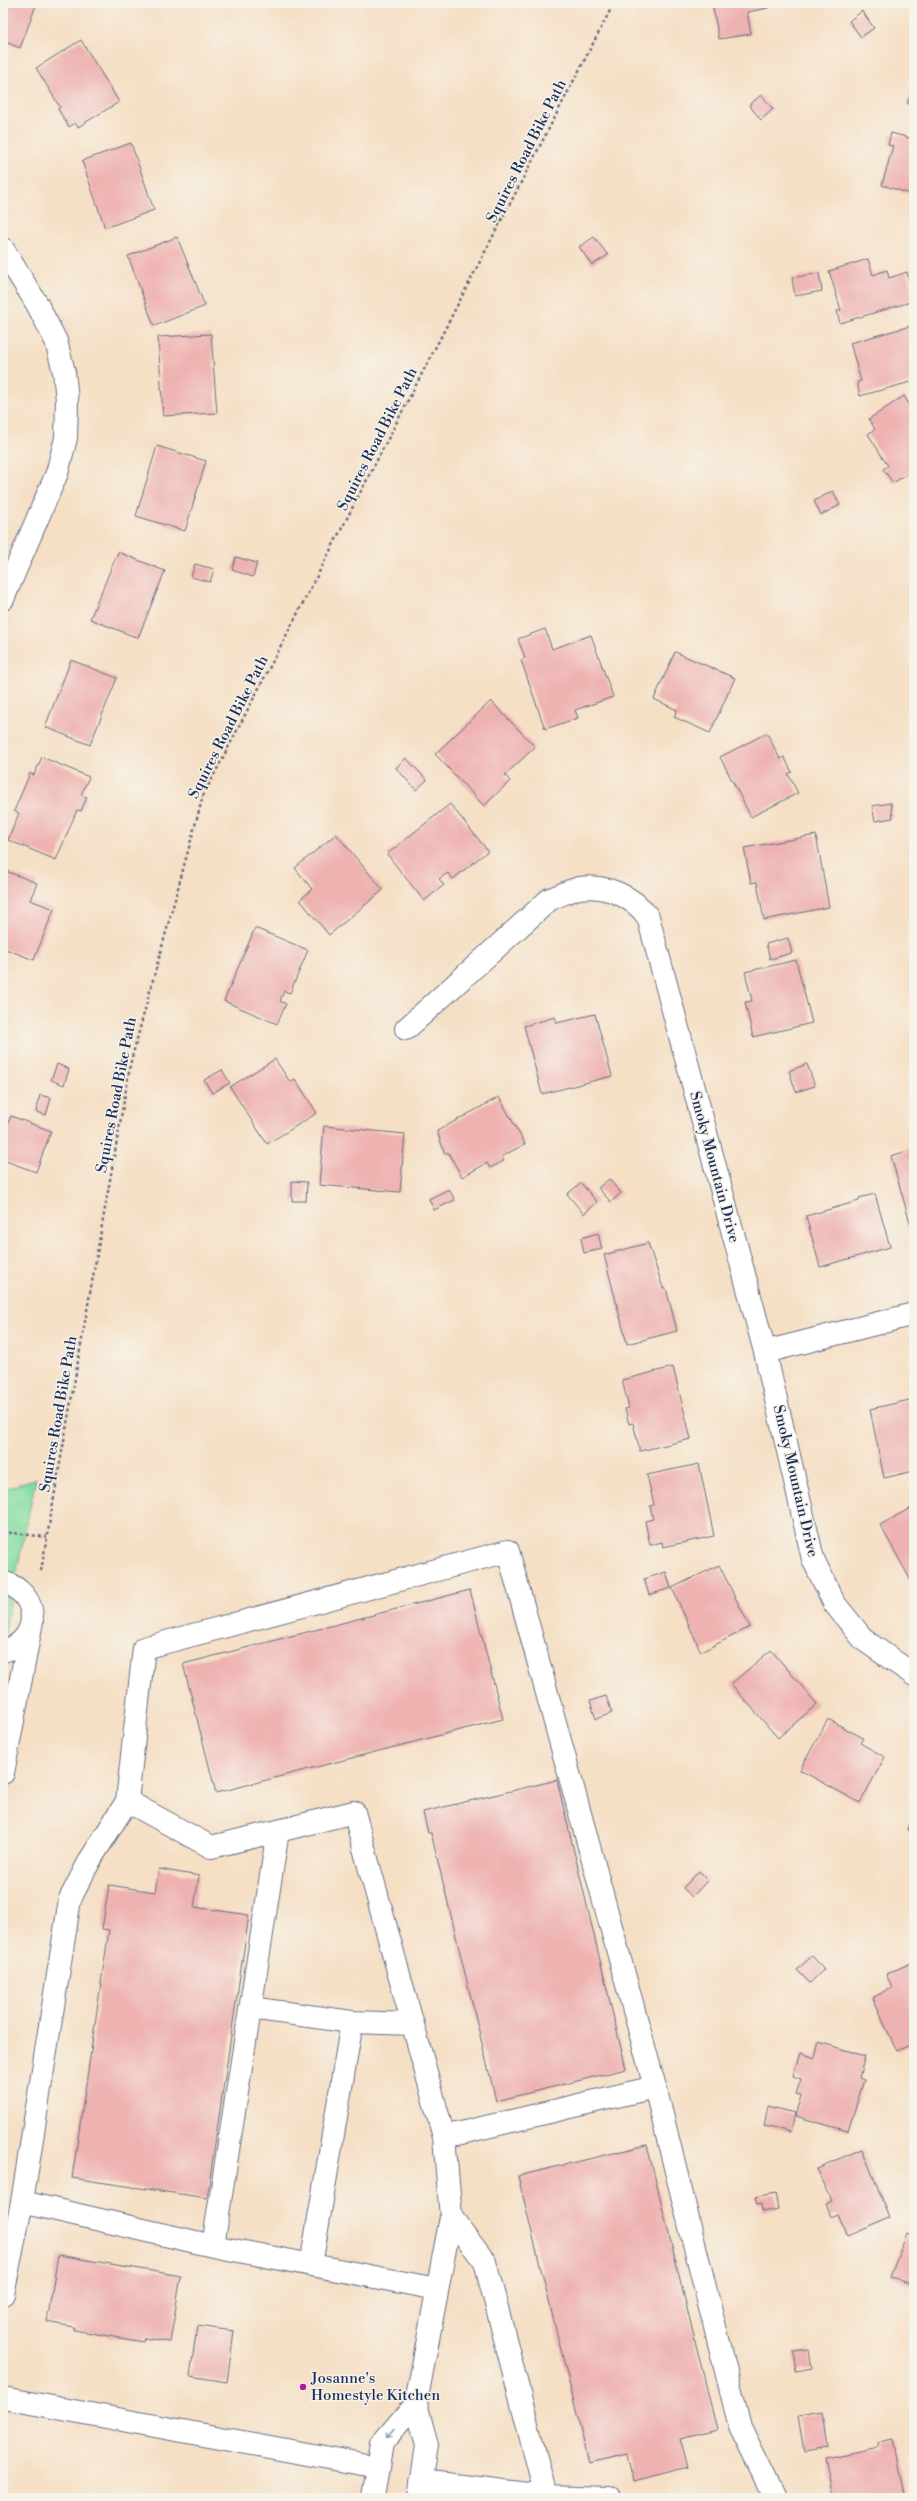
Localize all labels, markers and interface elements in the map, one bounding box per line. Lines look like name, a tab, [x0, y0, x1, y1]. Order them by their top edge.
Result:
street label: Squires Road Bike Path	[482, 76, 571, 226]
street label: Squires Road Bike Path	[333, 364, 422, 514]
street label: Squires Road Bike Path	[184, 652, 273, 802]
street label: Squires Road Bike Path	[92, 1016, 141, 1175]
street label: Smoky Mountain Drive	[685, 1089, 744, 1245]
street label: Squires Road Bike Path	[35, 1334, 82, 1494]
street label: Smoky Mountain Drive	[769, 1403, 822, 1559]
place label: Josanne's Homestyle Kitchen	[310, 2369, 440, 2405]
marker: Josanne's Homestyle Kitchen	[298, 2382, 308, 2392]
one-way arrow	[386, 2427, 395, 2438]

